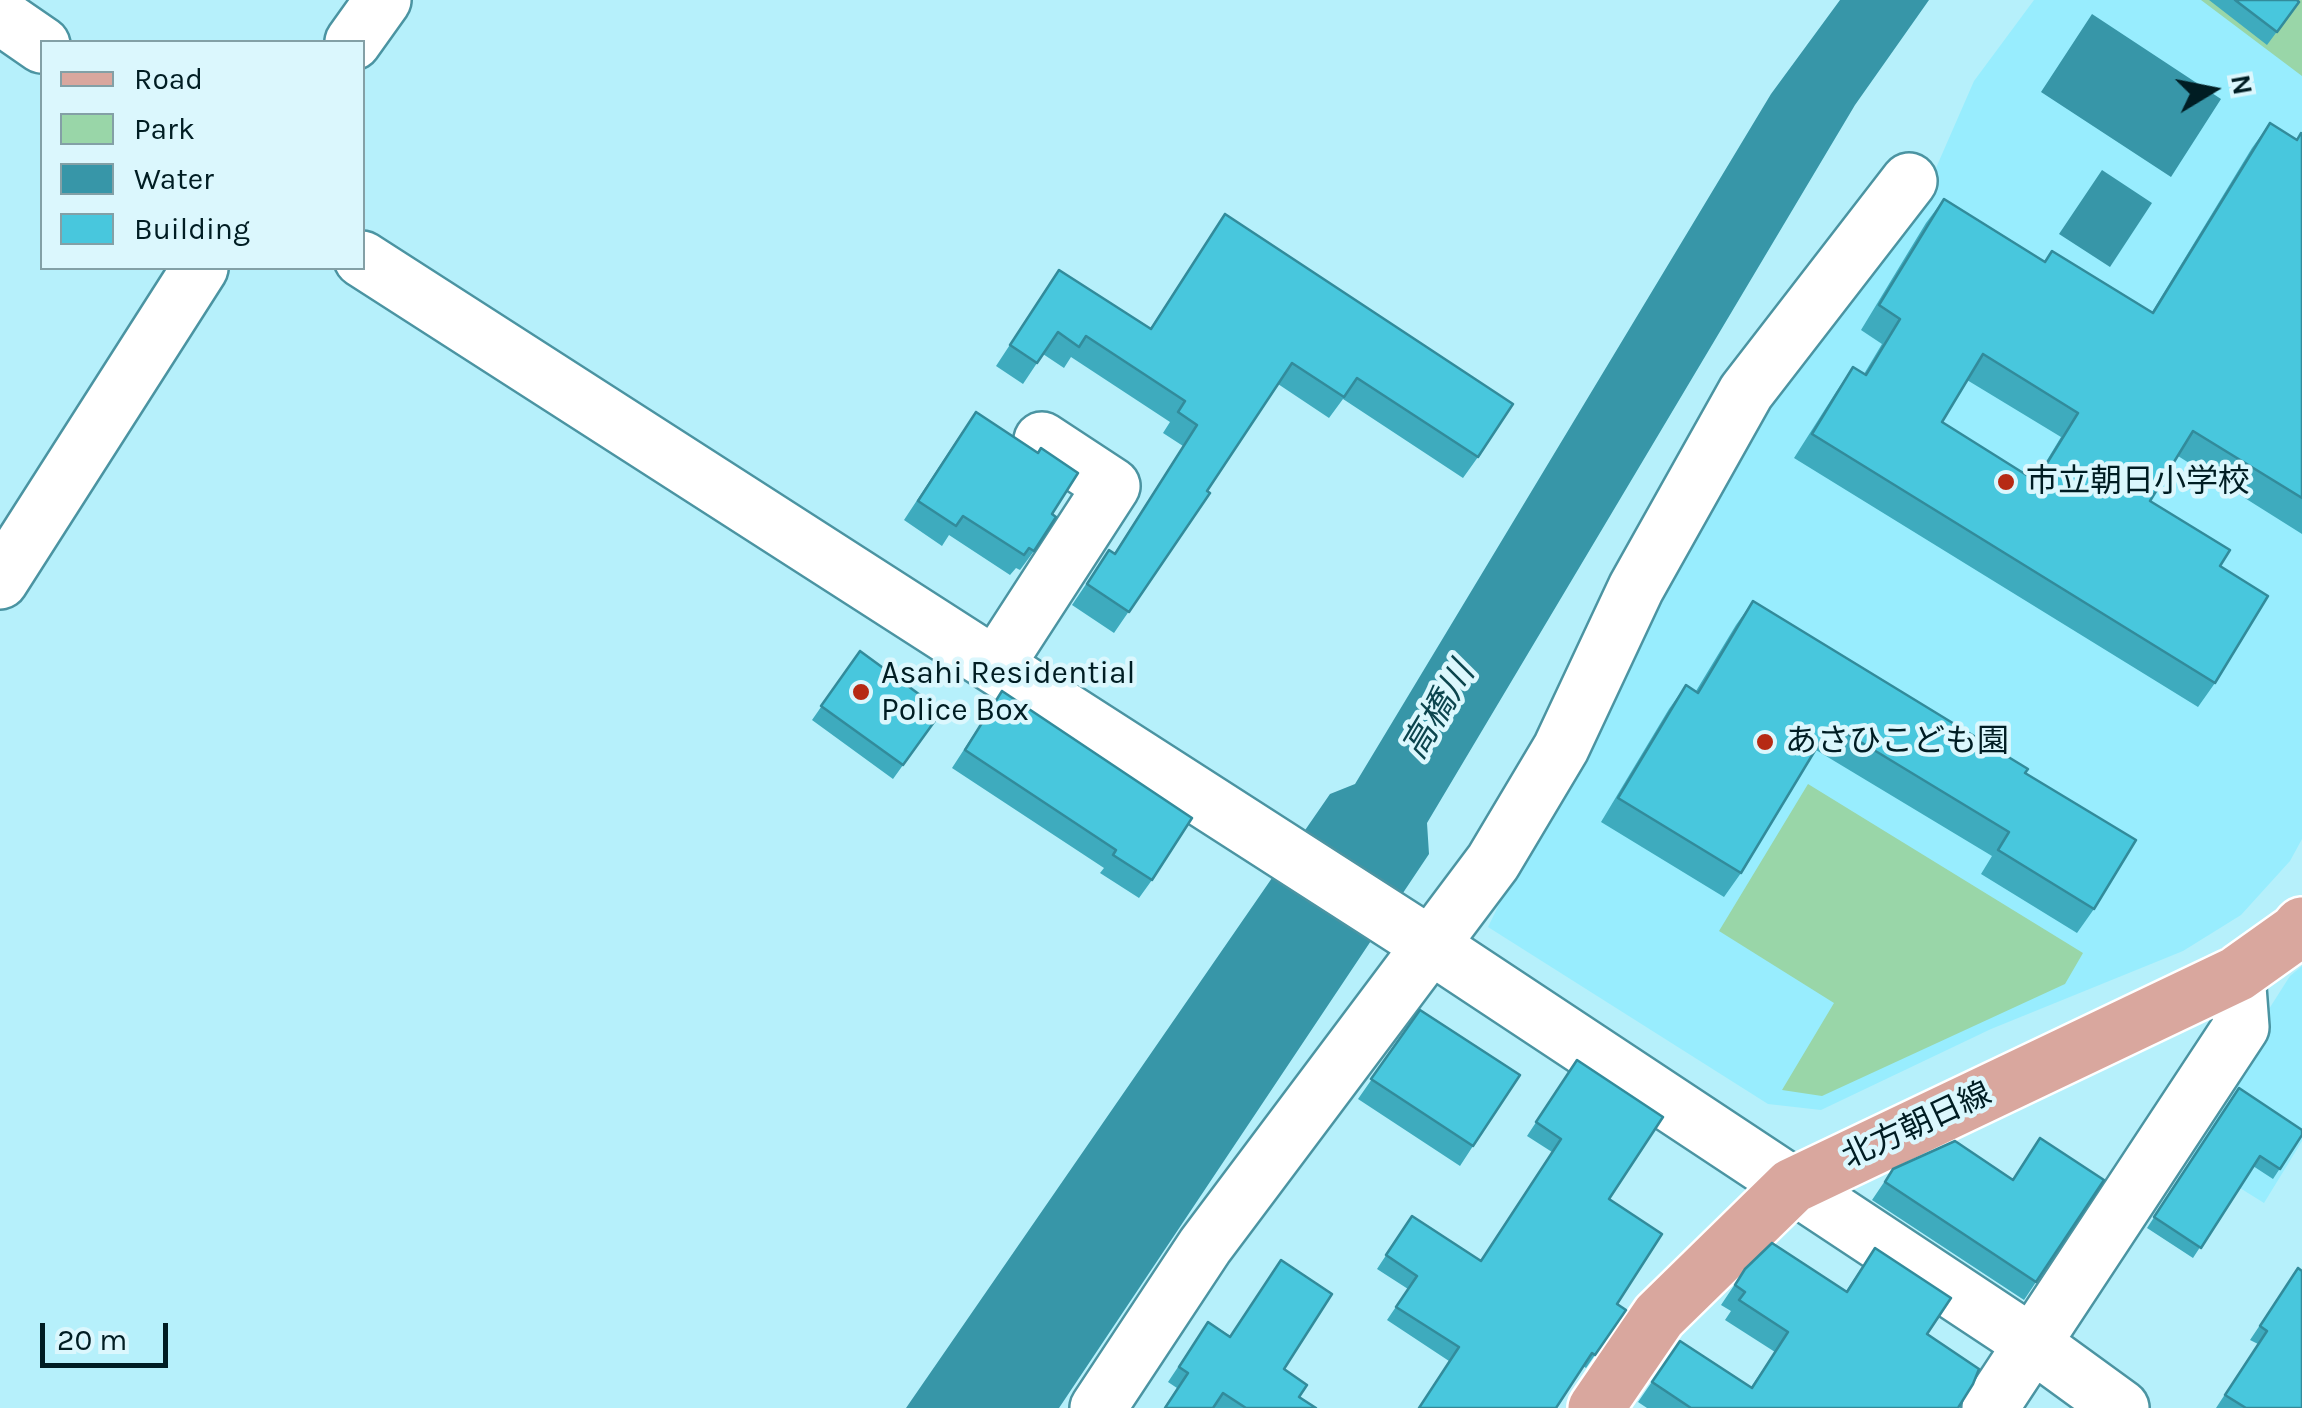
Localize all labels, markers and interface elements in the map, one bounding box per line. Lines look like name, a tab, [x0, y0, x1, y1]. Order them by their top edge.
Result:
legend	[40, 40, 365, 270]
north arrow	[2162, 40, 2262, 140]
text: Road	[134, 61, 203, 97]
text: N	[2224, 72, 2260, 97]
text: Park	[134, 111, 195, 147]
text: Water	[134, 161, 214, 197]
text: Building	[134, 211, 250, 247]
place label: 市立朝日小学校	[2026, 463, 2250, 501]
marker: 市立朝日小学校	[1995, 471, 2017, 493]
place label: Asahi Residential Police Box	[881, 655, 1135, 730]
water label: 高橋川	[1394, 655, 1484, 767]
marker: Asahi Residential Police Box	[850, 681, 872, 703]
place label: あさひこども園	[1785, 723, 2009, 761]
marker: あさひこども園	[1754, 731, 1776, 753]
street label: 北方朝日線	[1836, 1075, 1998, 1177]
scale bar	[45, 1303, 172, 1365]
text: 20 m	[57, 1322, 127, 1358]

